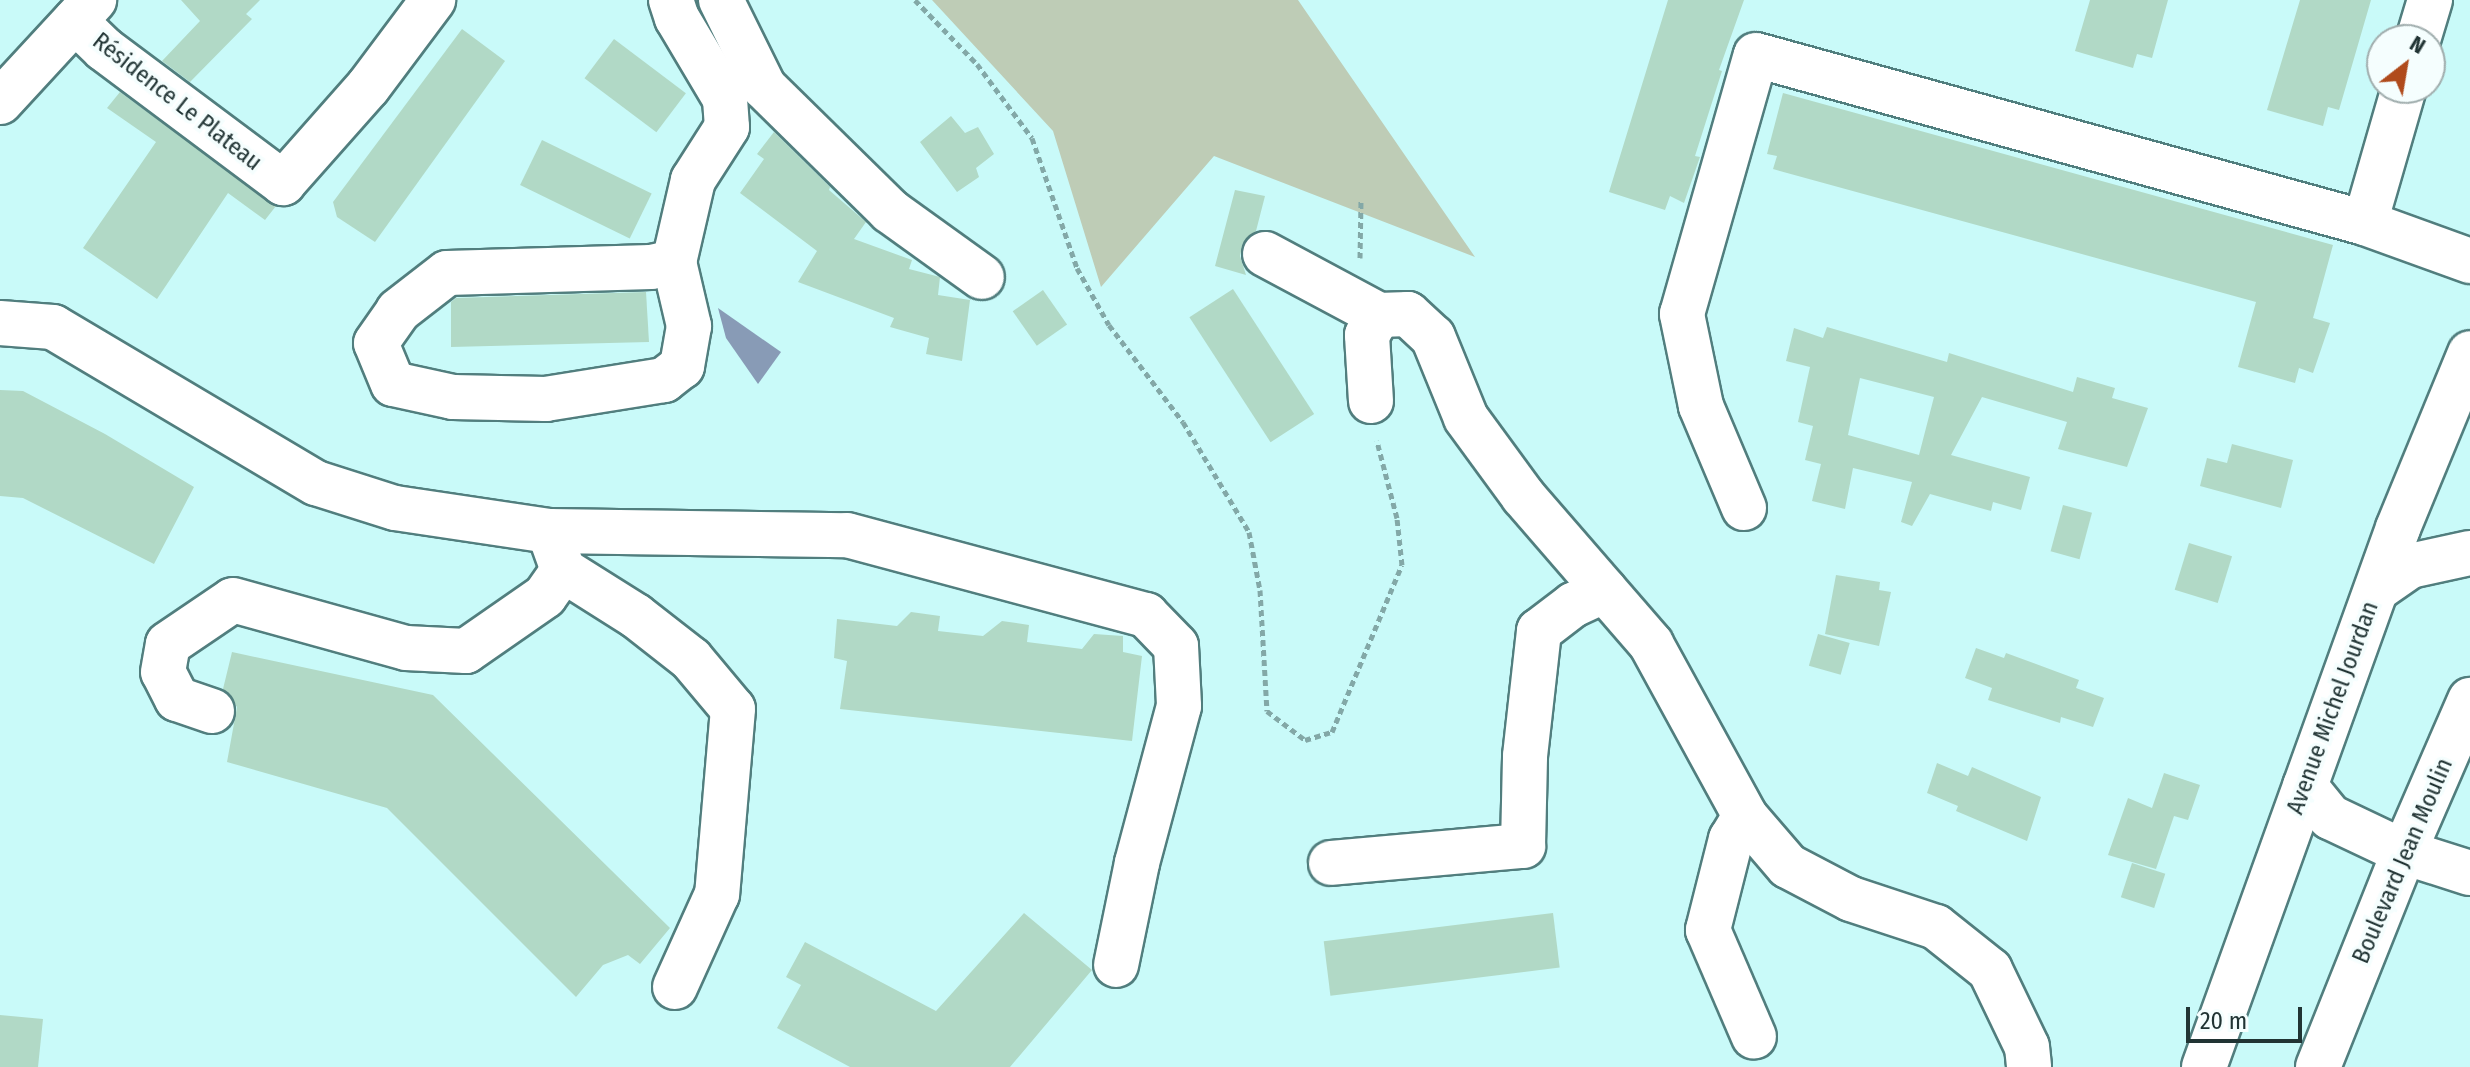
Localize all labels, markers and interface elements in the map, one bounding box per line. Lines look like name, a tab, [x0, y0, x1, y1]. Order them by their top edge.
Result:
north arrow	[2366, 24, 2446, 104]
street label: Résidence Le Plateau	[87, 27, 267, 177]
text: N	[2405, 30, 2430, 60]
street label: Avenue Michel Jourdan	[2281, 598, 2385, 818]
street label: Boulevard Jean Moulin	[2347, 754, 2459, 968]
scale bar	[2190, 991, 2306, 1041]
text: 20 m	[2200, 1007, 2247, 1035]

